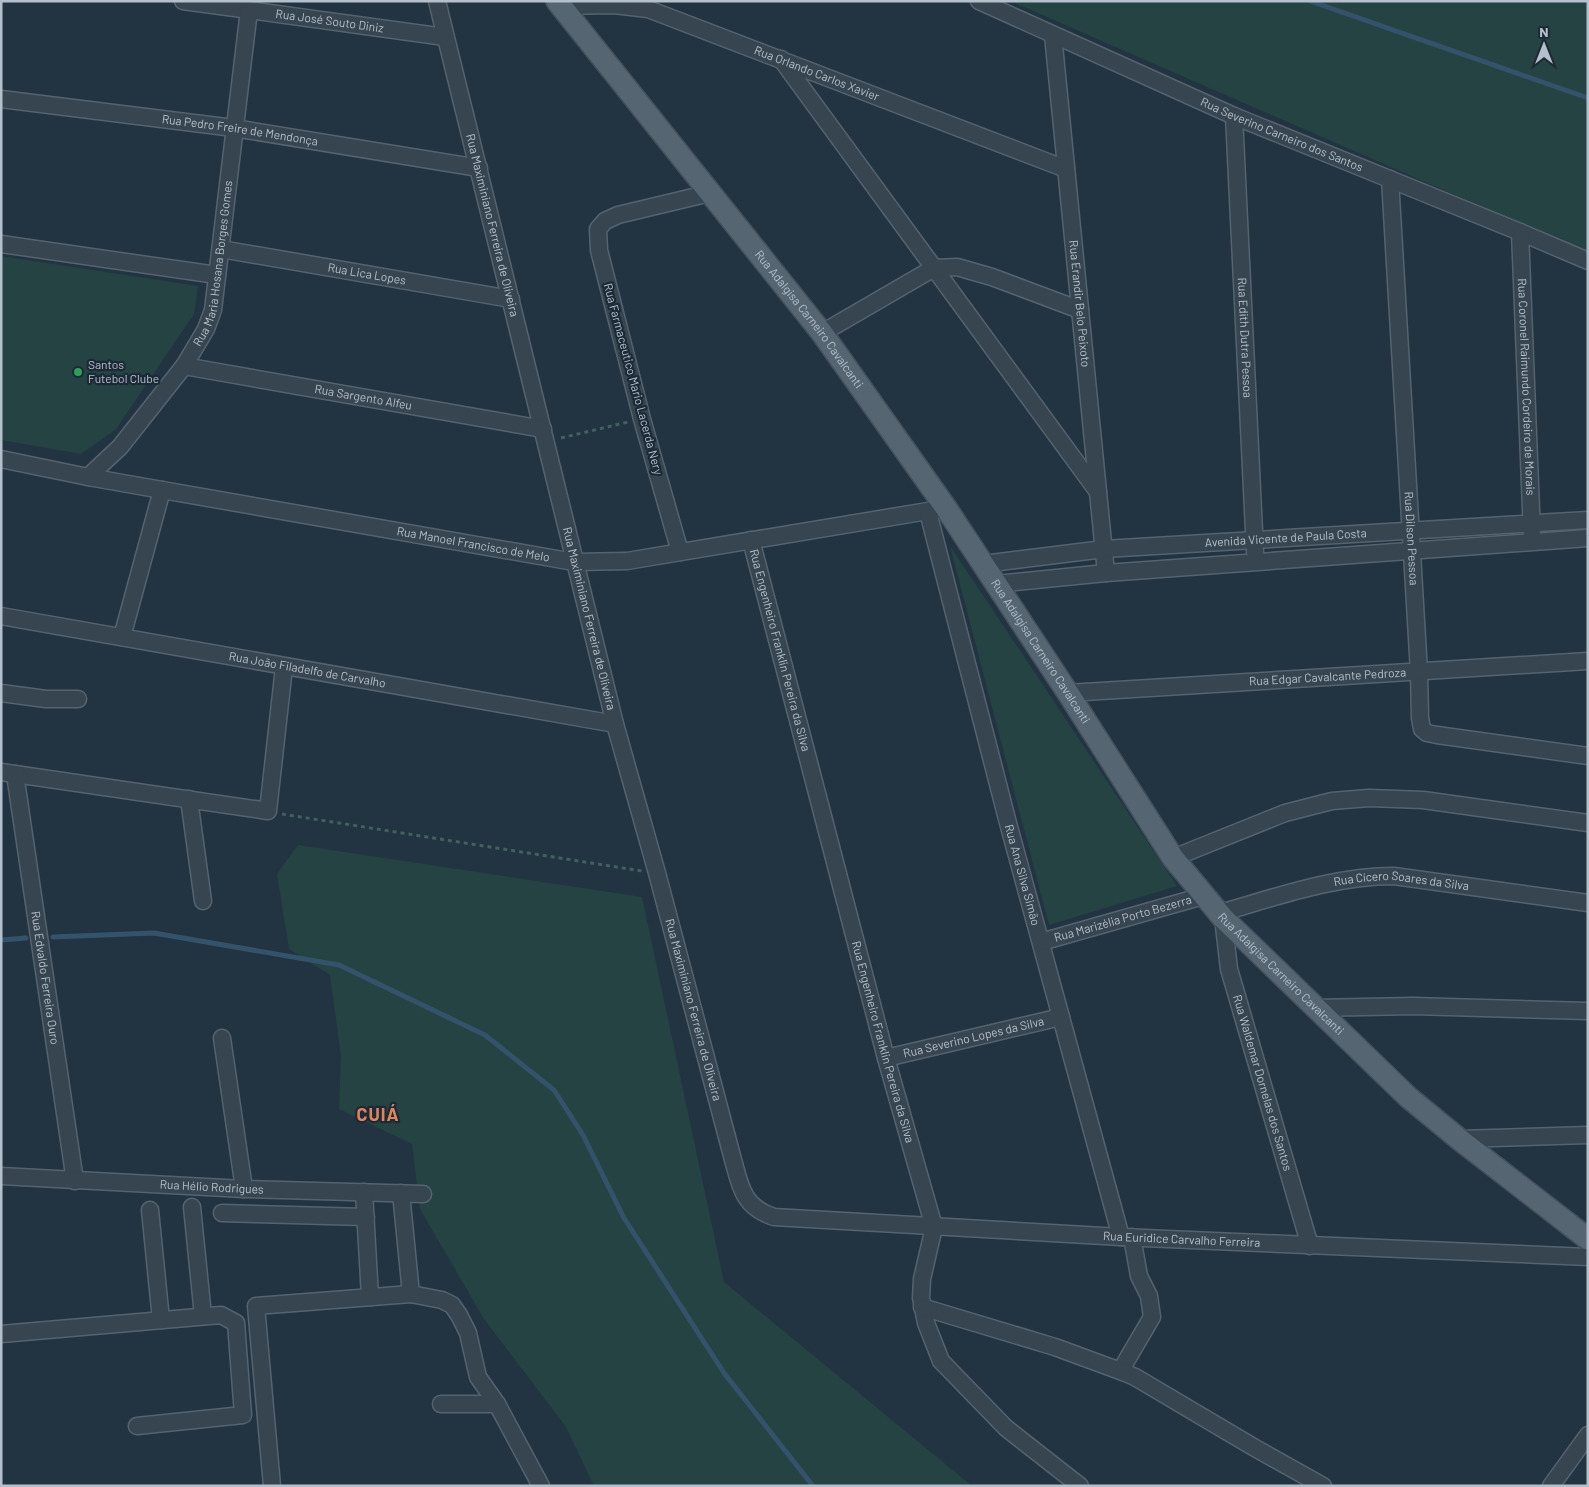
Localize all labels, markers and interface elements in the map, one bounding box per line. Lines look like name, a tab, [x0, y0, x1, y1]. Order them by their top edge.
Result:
street label: Rua José Souto Diniz	[275, 6, 385, 35]
north arrow	[1519, 20, 1569, 70]
text: N	[1539, 23, 1549, 40]
street label: Rua Orlando Carlos Xavier	[753, 42, 882, 103]
street label: Rua Severino Carneiro dos Santos	[1199, 94, 1366, 174]
street label: Rua Pedro Freire de Mendonça	[161, 111, 319, 148]
street label: Rua Maximiniano Ferreira de Oliveira	[464, 132, 522, 318]
street label: Rua Maria Hosana Borges Gomes	[189, 179, 235, 348]
street label: Rua Erandir Belo Peixoto	[1067, 239, 1094, 368]
street label: Rua Adalgisa Carneiro Cavalcanti	[753, 247, 867, 390]
street label: Rua Lica Lopes	[327, 260, 407, 287]
street label: Rua Edith Dutra Pessoa	[1236, 277, 1256, 398]
street label: Rua Coronel Raimundo Cordeiro de Morais	[1516, 278, 1538, 496]
street label: Rua Farmaceutico Mario Lacerda Nery	[602, 281, 666, 476]
place label: Santos Futebol Clube	[88, 357, 159, 385]
marker: Santos Futebol Clube	[72, 366, 84, 378]
street label: Rua Sargento Alfeu	[314, 381, 413, 412]
street label: Rua Dilson Pessoa	[1402, 491, 1422, 586]
street label: Rua Manoel Francisco de Melo	[396, 523, 551, 564]
street label: Rua Maximiniano Ferreira de Oliveira	[561, 525, 619, 711]
street label: Avenida Vicente de Paula Costa	[1204, 525, 1367, 549]
street label: Rua Engenheiro Franklin Pereira da Silva	[748, 547, 814, 753]
street label: Rua Adalgisa Carneiro Cavalcanti	[989, 576, 1094, 726]
street label: Rua João Filadelfo de Carvalho	[228, 648, 387, 690]
street label: Rua Edgar Cavalcante Pedroza	[1248, 664, 1406, 688]
street label: Rua Ana Silva Simão	[1003, 823, 1044, 927]
street label: Rua Cícero Soares da Silva	[1332, 868, 1470, 892]
street label: Rua Marizélia Porto Bezerra	[1052, 892, 1193, 944]
street label: Rua Edvaldo Ferreira Ouro	[29, 910, 63, 1045]
street label: Rua Adalgisa Carneiro Cavalcanti	[1216, 910, 1347, 1037]
street label: Rua Maximiniano Ferreira de Oliveira	[663, 917, 725, 1102]
street label: Rua Engenheiro Franklin Pereira da Silva	[850, 939, 918, 1144]
street label: Rua Waldemar Dornelas dos Santos	[1231, 993, 1296, 1172]
street label: Rua Severino Lopes da Silva	[902, 1013, 1045, 1060]
district label: CUIÁ	[356, 1103, 400, 1125]
street label: Rua Hélio Rodrigues	[159, 1177, 264, 1196]
street label: Rua Euridice Carvalho Ferreira	[1103, 1228, 1261, 1249]

